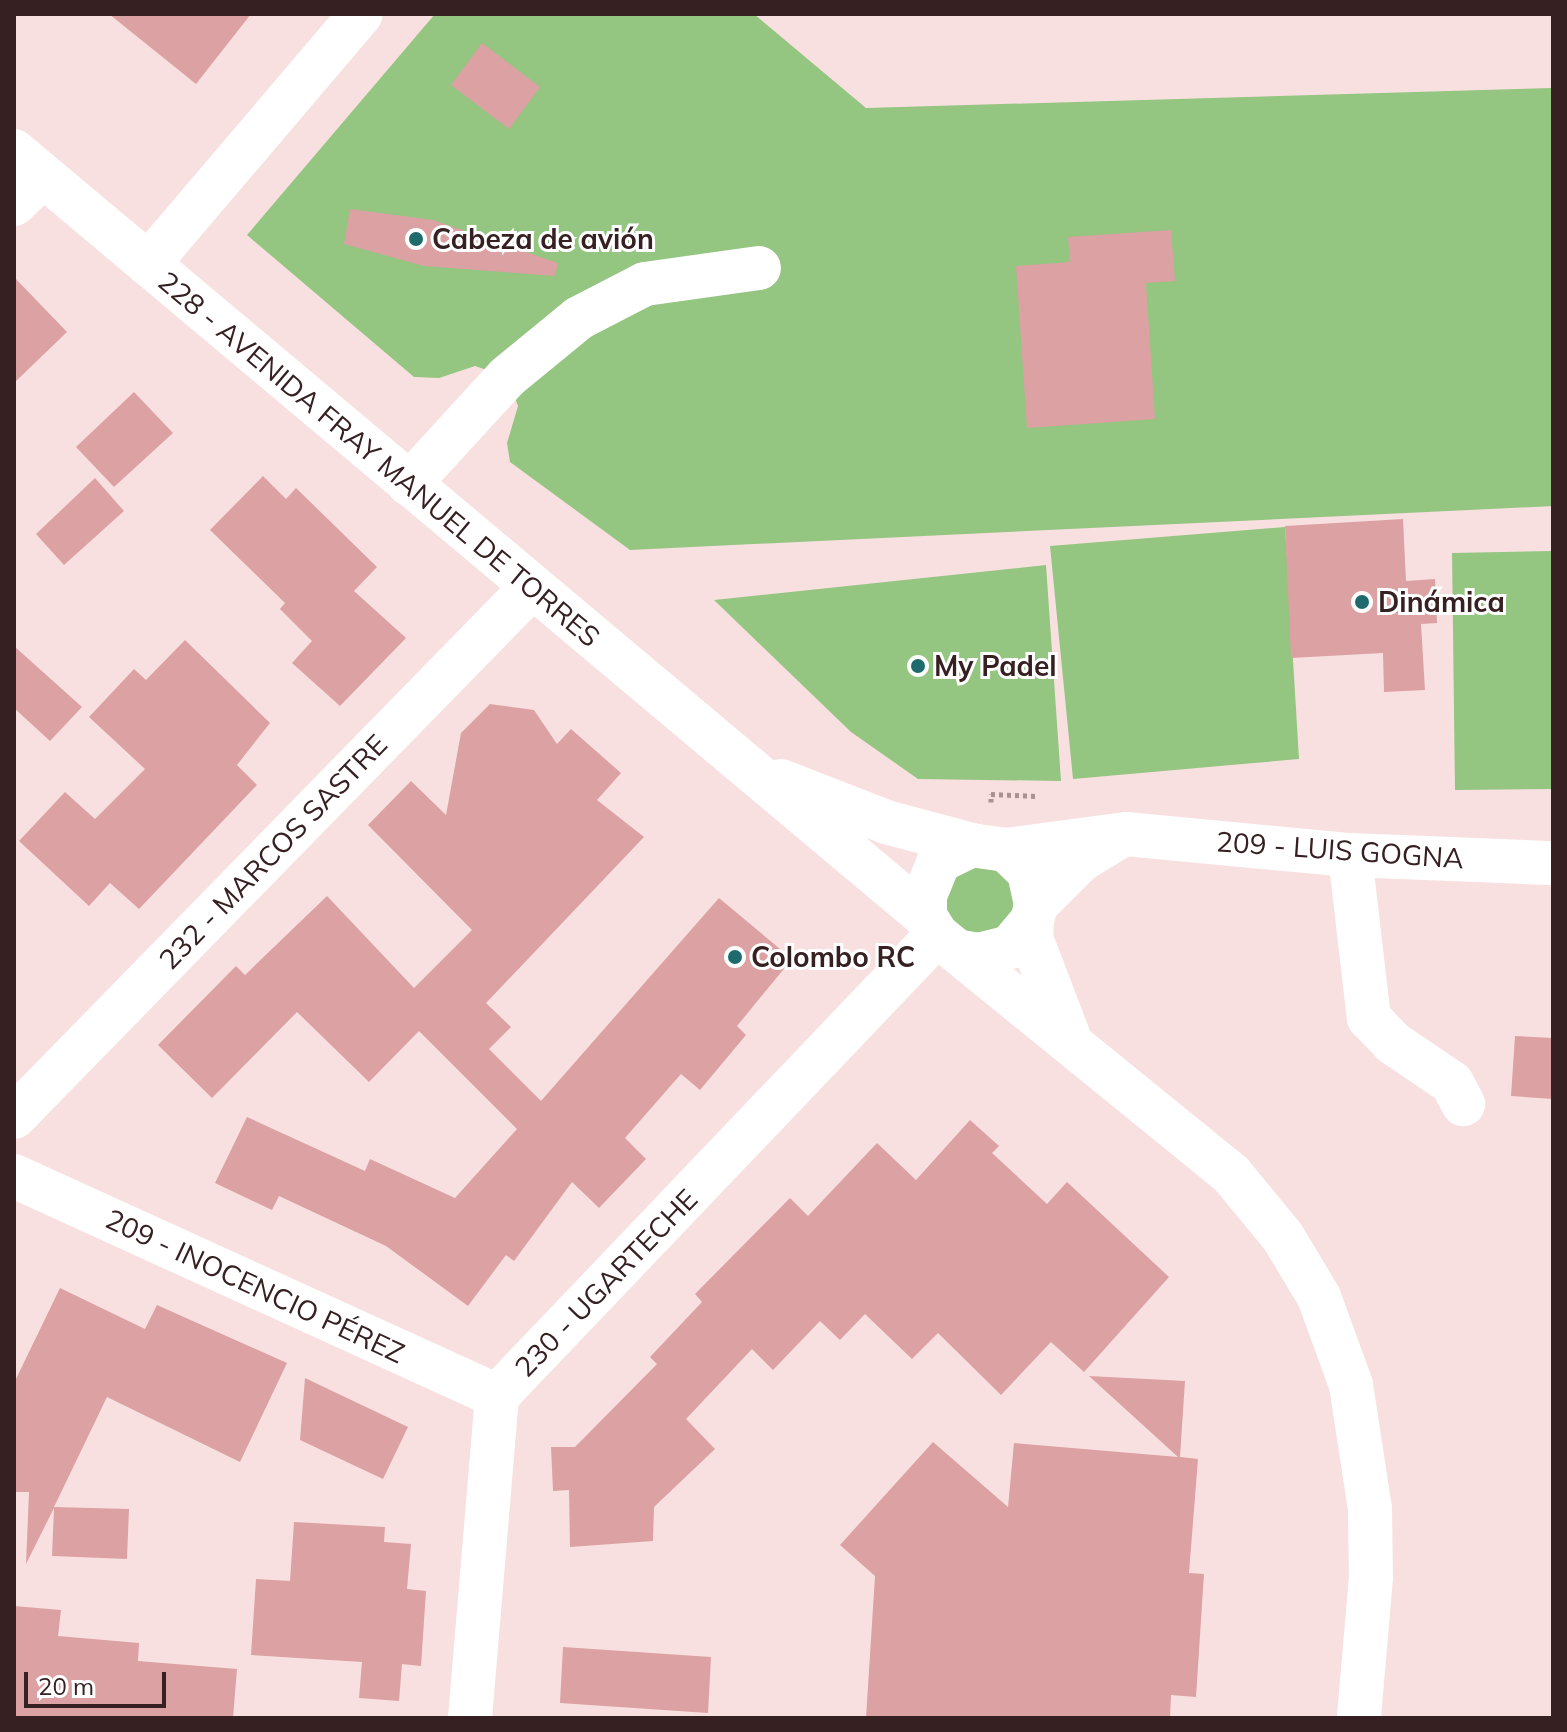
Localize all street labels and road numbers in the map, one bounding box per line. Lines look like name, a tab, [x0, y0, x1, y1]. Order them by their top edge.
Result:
street label: 228 - AVENIDA FRAY MANUEL DE TORRES	[151, 264, 607, 654]
street label: 232 - MARCOS SASTRE	[152, 728, 394, 976]
street label: 209 - LUIS GOGNA	[1215, 825, 1465, 875]
street label: 230 - UGARTECHE	[508, 1182, 704, 1384]
street label: 209 - INOCENCIO PÉREZ	[100, 1202, 410, 1370]

